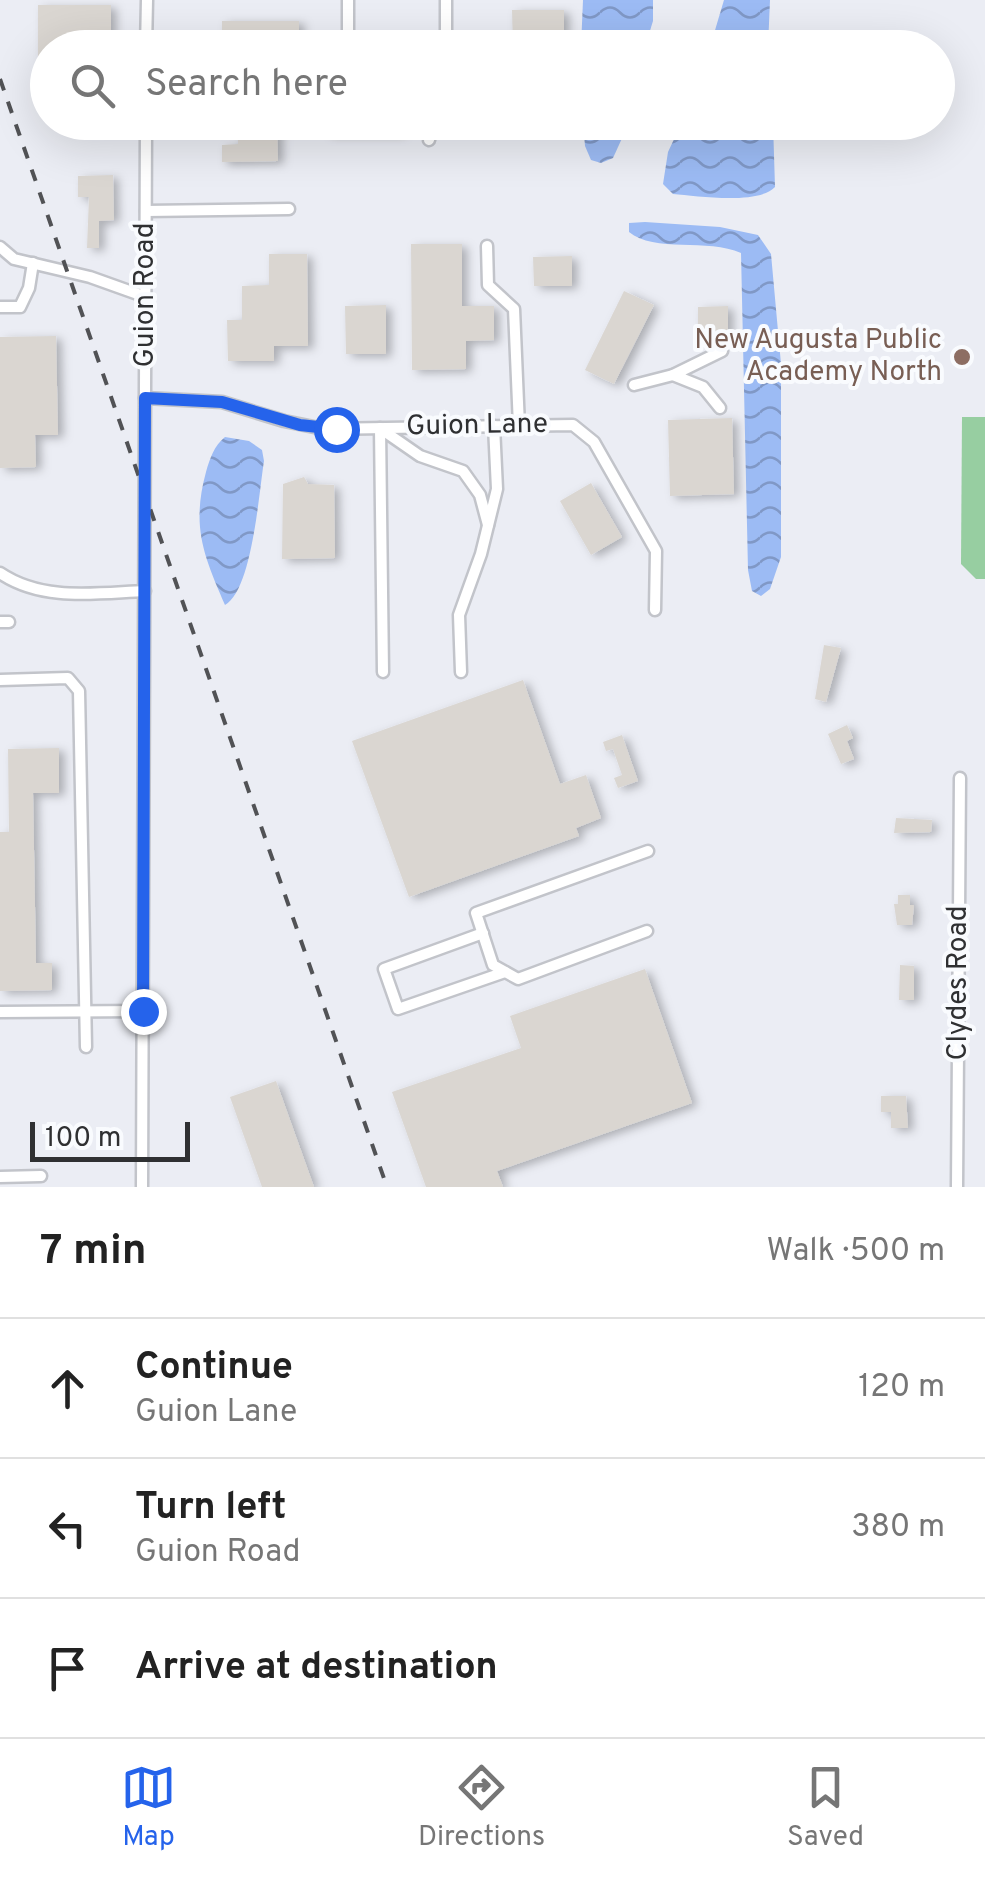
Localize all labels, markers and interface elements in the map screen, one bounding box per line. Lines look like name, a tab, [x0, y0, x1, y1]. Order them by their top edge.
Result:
search box	[30, 30, 955, 140]
icon: search	[65, 58, 120, 113]
text: Search here	[145, 61, 348, 110]
street label: Guion Road	[128, 223, 164, 367]
place label: New Augusta Public Academy North	[694, 323, 942, 391]
marker: New Augusta Public Academy North	[951, 346, 973, 368]
route start	[314, 407, 360, 453]
street label: Guion Lane	[406, 407, 548, 445]
street label: Clydes Road	[941, 905, 977, 1061]
route end	[121, 989, 167, 1035]
scale bar	[30, 1117, 190, 1162]
text: 100 m	[45, 1121, 121, 1157]
text: 7 min	[40, 1226, 147, 1279]
text: Walk · 500 m	[766, 1232, 945, 1272]
text: Continue	[135, 1344, 293, 1393]
icon: ahead	[40, 1361, 95, 1416]
text: 120 m	[858, 1368, 945, 1408]
text: Guion Lane	[135, 1393, 297, 1433]
text: Turn left	[135, 1484, 287, 1533]
icon: left	[40, 1501, 95, 1556]
text: 380 m	[851, 1508, 945, 1548]
text: Guion Road	[135, 1533, 300, 1573]
icon: arrive	[40, 1641, 95, 1696]
text: Arrive at destination	[135, 1644, 498, 1693]
tab: Map	[121, 1760, 176, 1856]
tab: Directions	[418, 1760, 545, 1856]
tab: Saved	[787, 1760, 864, 1856]

